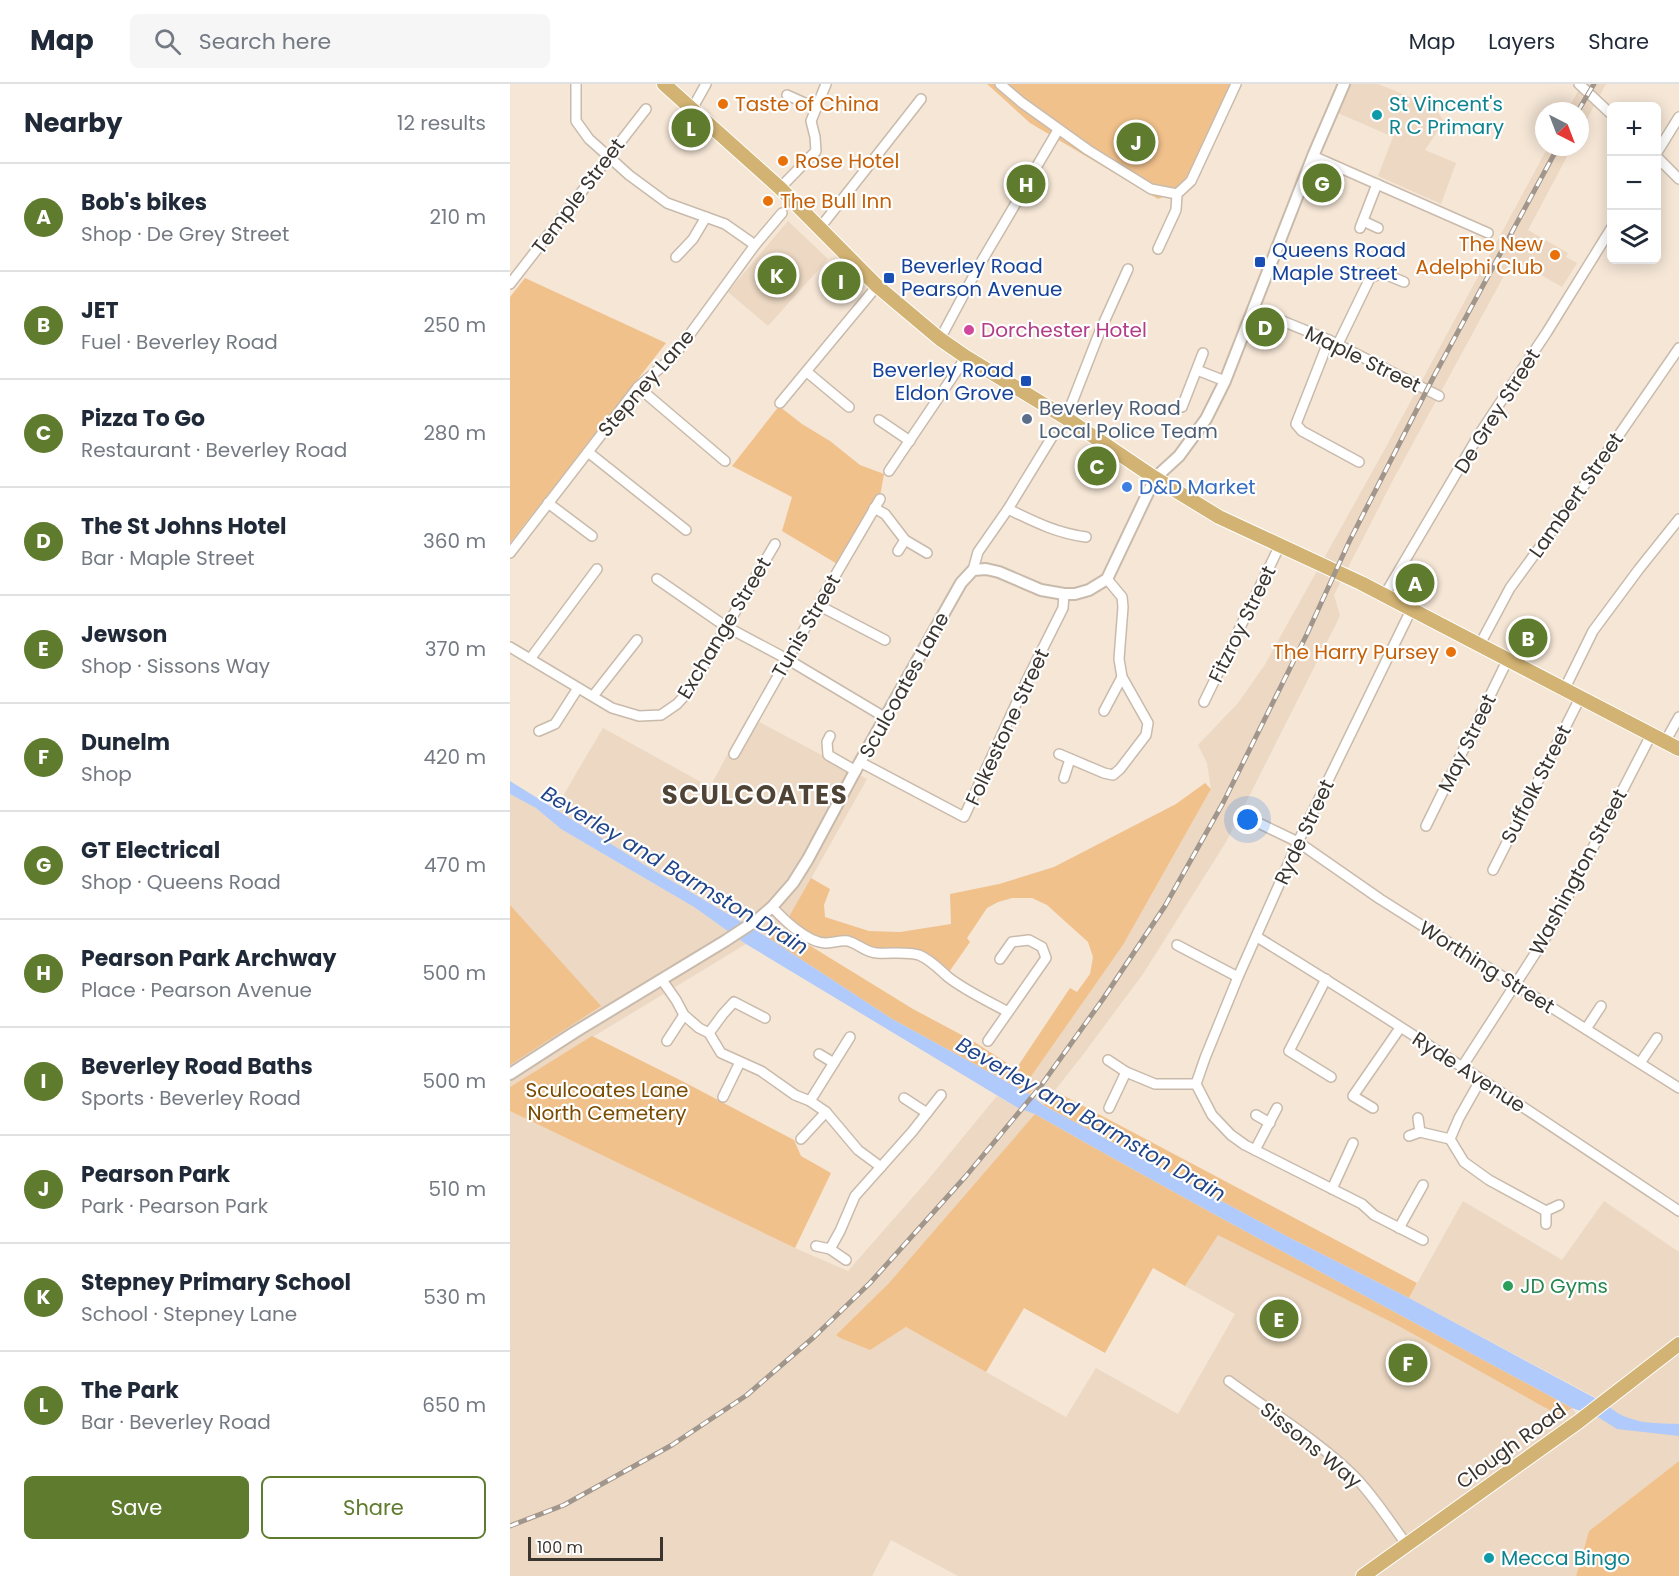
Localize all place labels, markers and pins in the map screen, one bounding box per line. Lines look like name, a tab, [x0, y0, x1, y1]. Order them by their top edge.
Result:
place label: Taste of China	[735, 90, 879, 118]
place label: St Vincent's R C Primary	[1389, 90, 1504, 141]
marker: Taste of China	[716, 97, 730, 111]
pin: L	[672, 106, 711, 150]
marker: St Vincent's R C Primary	[1370, 108, 1384, 122]
pin: J	[1116, 120, 1156, 164]
place label: Rose Hotel	[795, 147, 899, 175]
marker: Rose Hotel	[776, 154, 790, 168]
pin: G	[1302, 160, 1342, 206]
pin: H	[1006, 162, 1046, 206]
place label: The Bull Inn	[780, 187, 892, 215]
marker: The Bull Inn	[761, 194, 775, 208]
place label: The New Adelphi Club	[1415, 230, 1544, 281]
place label: Queens Road Maple Street	[1272, 236, 1406, 287]
marker: The New Adelphi Club	[1548, 248, 1562, 262]
pin: K	[758, 252, 796, 297]
place label: Beverley Road Pearson Avenue	[901, 252, 1062, 303]
marker: Queens Road Maple Street	[1253, 255, 1267, 269]
pin: I	[822, 258, 860, 304]
marker: Beverley Road Pearson Avenue	[882, 271, 896, 285]
pin: D	[1246, 304, 1284, 350]
place label: Dorchester Hotel	[981, 316, 1147, 344]
marker: Dorchester Hotel	[962, 323, 976, 337]
place label: Beverley Road Eldon Grove	[872, 356, 1014, 407]
marker: Beverley Road Eldon Grove	[1019, 374, 1033, 388]
place label: Beverley Road Local Police Team	[1039, 394, 1218, 445]
marker: Beverley Road Local Police Team	[1020, 412, 1034, 426]
pin: C	[1078, 444, 1116, 488]
place label: D&D Market	[1139, 473, 1256, 501]
marker: D&D Market	[1120, 480, 1134, 494]
pin: A	[1396, 560, 1434, 606]
pin: B	[1508, 616, 1548, 660]
place label: The Harry Pursey	[1273, 638, 1439, 666]
marker: The Harry Pursey	[1444, 645, 1458, 659]
place label: JD Gyms	[1520, 1272, 1608, 1300]
marker: JD Gyms	[1501, 1279, 1515, 1293]
pin: E	[1260, 1296, 1298, 1342]
pin: F	[1388, 1340, 1428, 1386]
place label: Mecca Bingo	[1501, 1544, 1630, 1572]
marker: Mecca Bingo	[1482, 1551, 1496, 1565]

